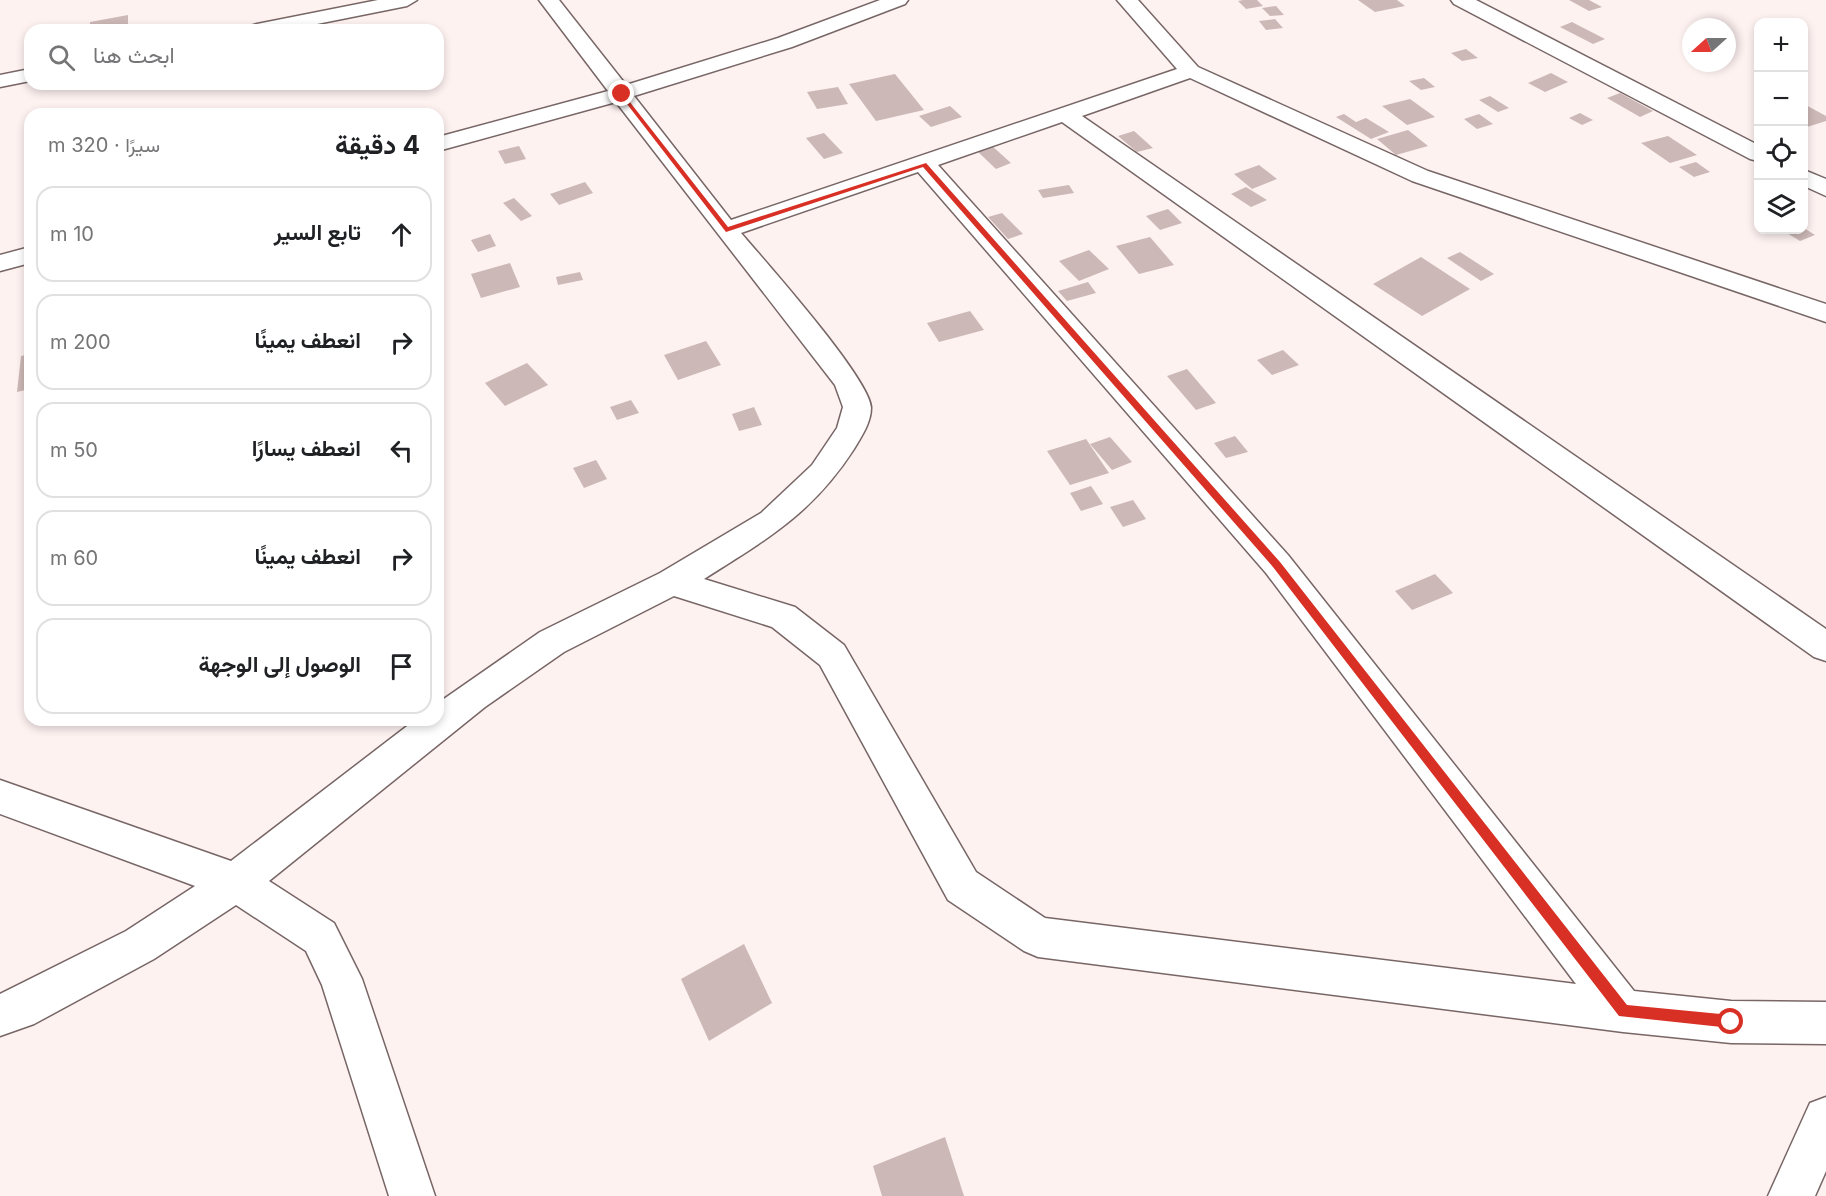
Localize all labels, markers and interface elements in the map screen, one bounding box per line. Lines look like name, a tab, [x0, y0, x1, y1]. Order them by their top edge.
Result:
north arrow	[1682, 18, 1736, 72]
map controls	[1754, 18, 1808, 234]
button: +	[1754, 18, 1808, 72]
search box	[24, 24, 444, 90]
icon: search	[45, 41, 78, 74]
text: ابحث هنا	[93, 42, 175, 68]
button: −	[1754, 72, 1808, 126]
route end	[608, 80, 634, 106]
button: locate	[1754, 126, 1808, 180]
text: 4 دقيقة	[335, 129, 420, 160]
text: سيرًا · 320 m	[48, 133, 160, 157]
button: layers	[1754, 180, 1808, 234]
icon: ahead	[385, 218, 418, 251]
text: تابع السير	[274, 219, 361, 245]
text: 10 m	[50, 222, 94, 246]
icon: right	[385, 326, 418, 359]
text: انعطف يمينًا	[254, 327, 361, 353]
text: 200 m	[50, 330, 111, 354]
icon: left	[385, 434, 418, 467]
text: انعطف يسارًا	[252, 435, 361, 461]
text: 50 m	[50, 438, 98, 462]
icon: right	[385, 542, 418, 575]
text: انعطف يمينًا	[254, 543, 361, 569]
text: 60 m	[50, 546, 98, 570]
icon: arrive	[385, 650, 418, 683]
text: الوصول إلى الوجهة	[198, 651, 361, 677]
route start	[1717, 1008, 1743, 1034]

